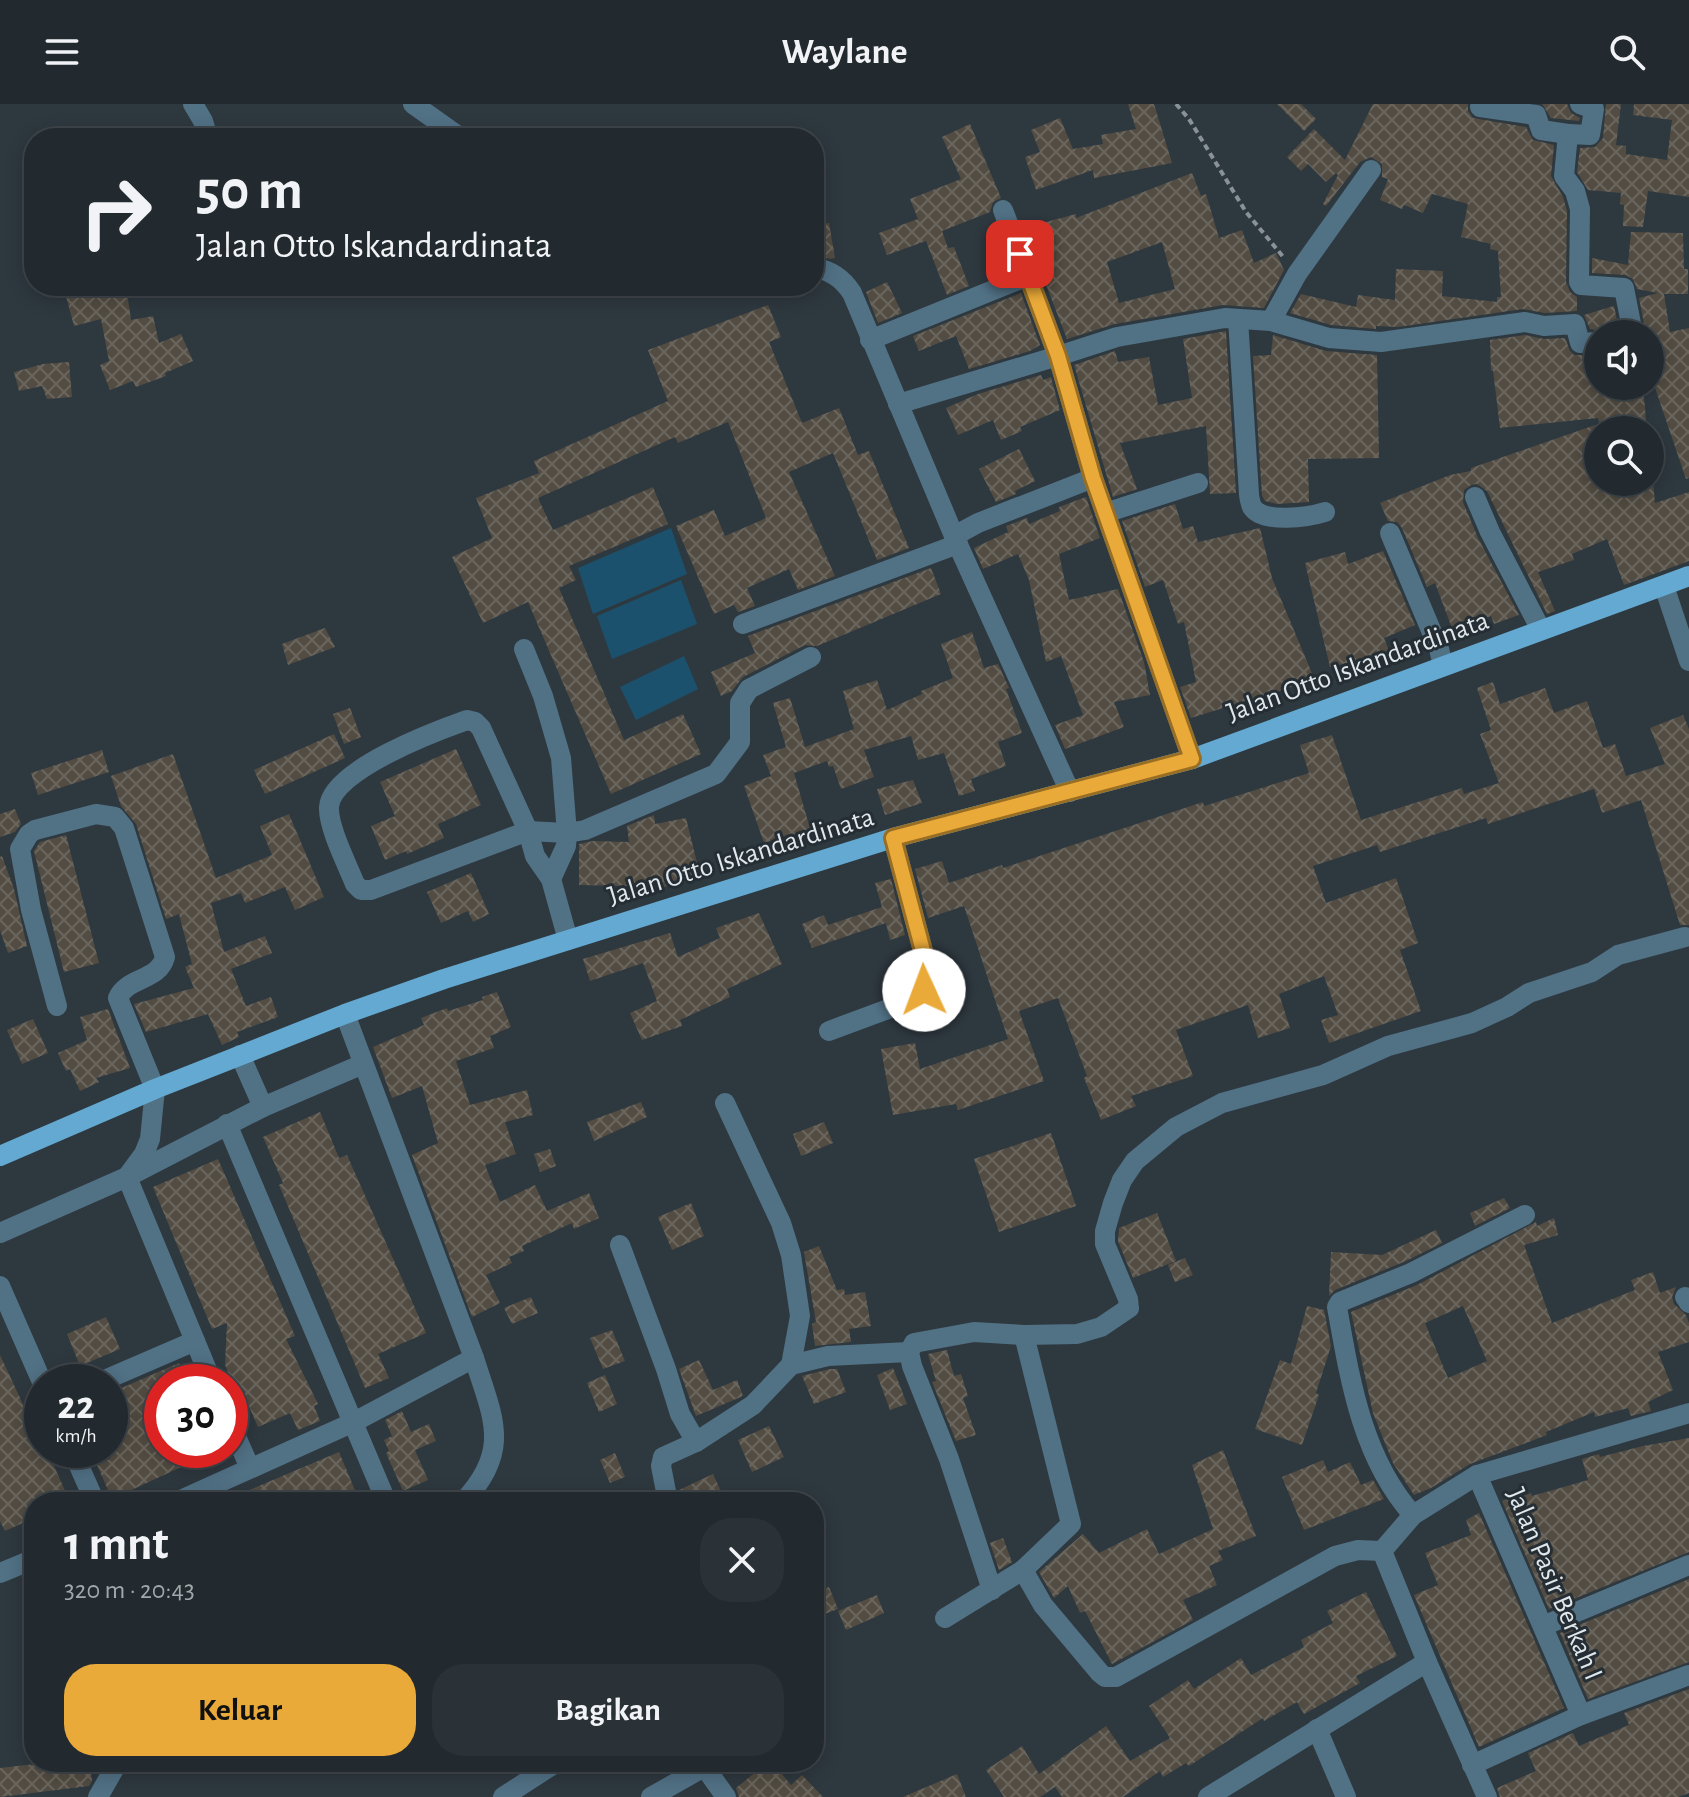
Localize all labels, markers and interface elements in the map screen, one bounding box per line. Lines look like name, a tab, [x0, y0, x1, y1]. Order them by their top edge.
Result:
icon: menu	[40, 30, 84, 74]
icon: search	[1605, 30, 1649, 74]
text: Waylane	[781, 34, 908, 70]
icon: right	[64, 160, 168, 264]
text: 50 m	[196, 163, 303, 219]
pin	[986, 220, 1054, 288]
text: Jalan Otto Iskandardinata	[196, 228, 552, 264]
icon: arrive	[998, 232, 1042, 276]
map controls	[1584, 320, 1664, 496]
button: sound	[1584, 320, 1664, 400]
button: search	[1584, 416, 1664, 496]
street label: Jalan Otto Iskandardinata	[1223, 607, 1493, 727]
street label: Jalan Otto Iskandardinata	[605, 803, 877, 911]
position arrow	[882, 948, 966, 1032]
speed limit sign: 30	[144, 1364, 248, 1468]
text: 22	[57, 1386, 95, 1426]
text: km/h	[55, 1426, 97, 1446]
street label: Jalan Pasir Berkah I	[1501, 1484, 1607, 1684]
button: close	[700, 1518, 784, 1602]
text: 1 mnt	[64, 1521, 169, 1569]
text: 320 m · 20:43	[64, 1577, 195, 1603]
button: Keluar	[64, 1664, 416, 1756]
button: Bagikan	[432, 1664, 784, 1756]

